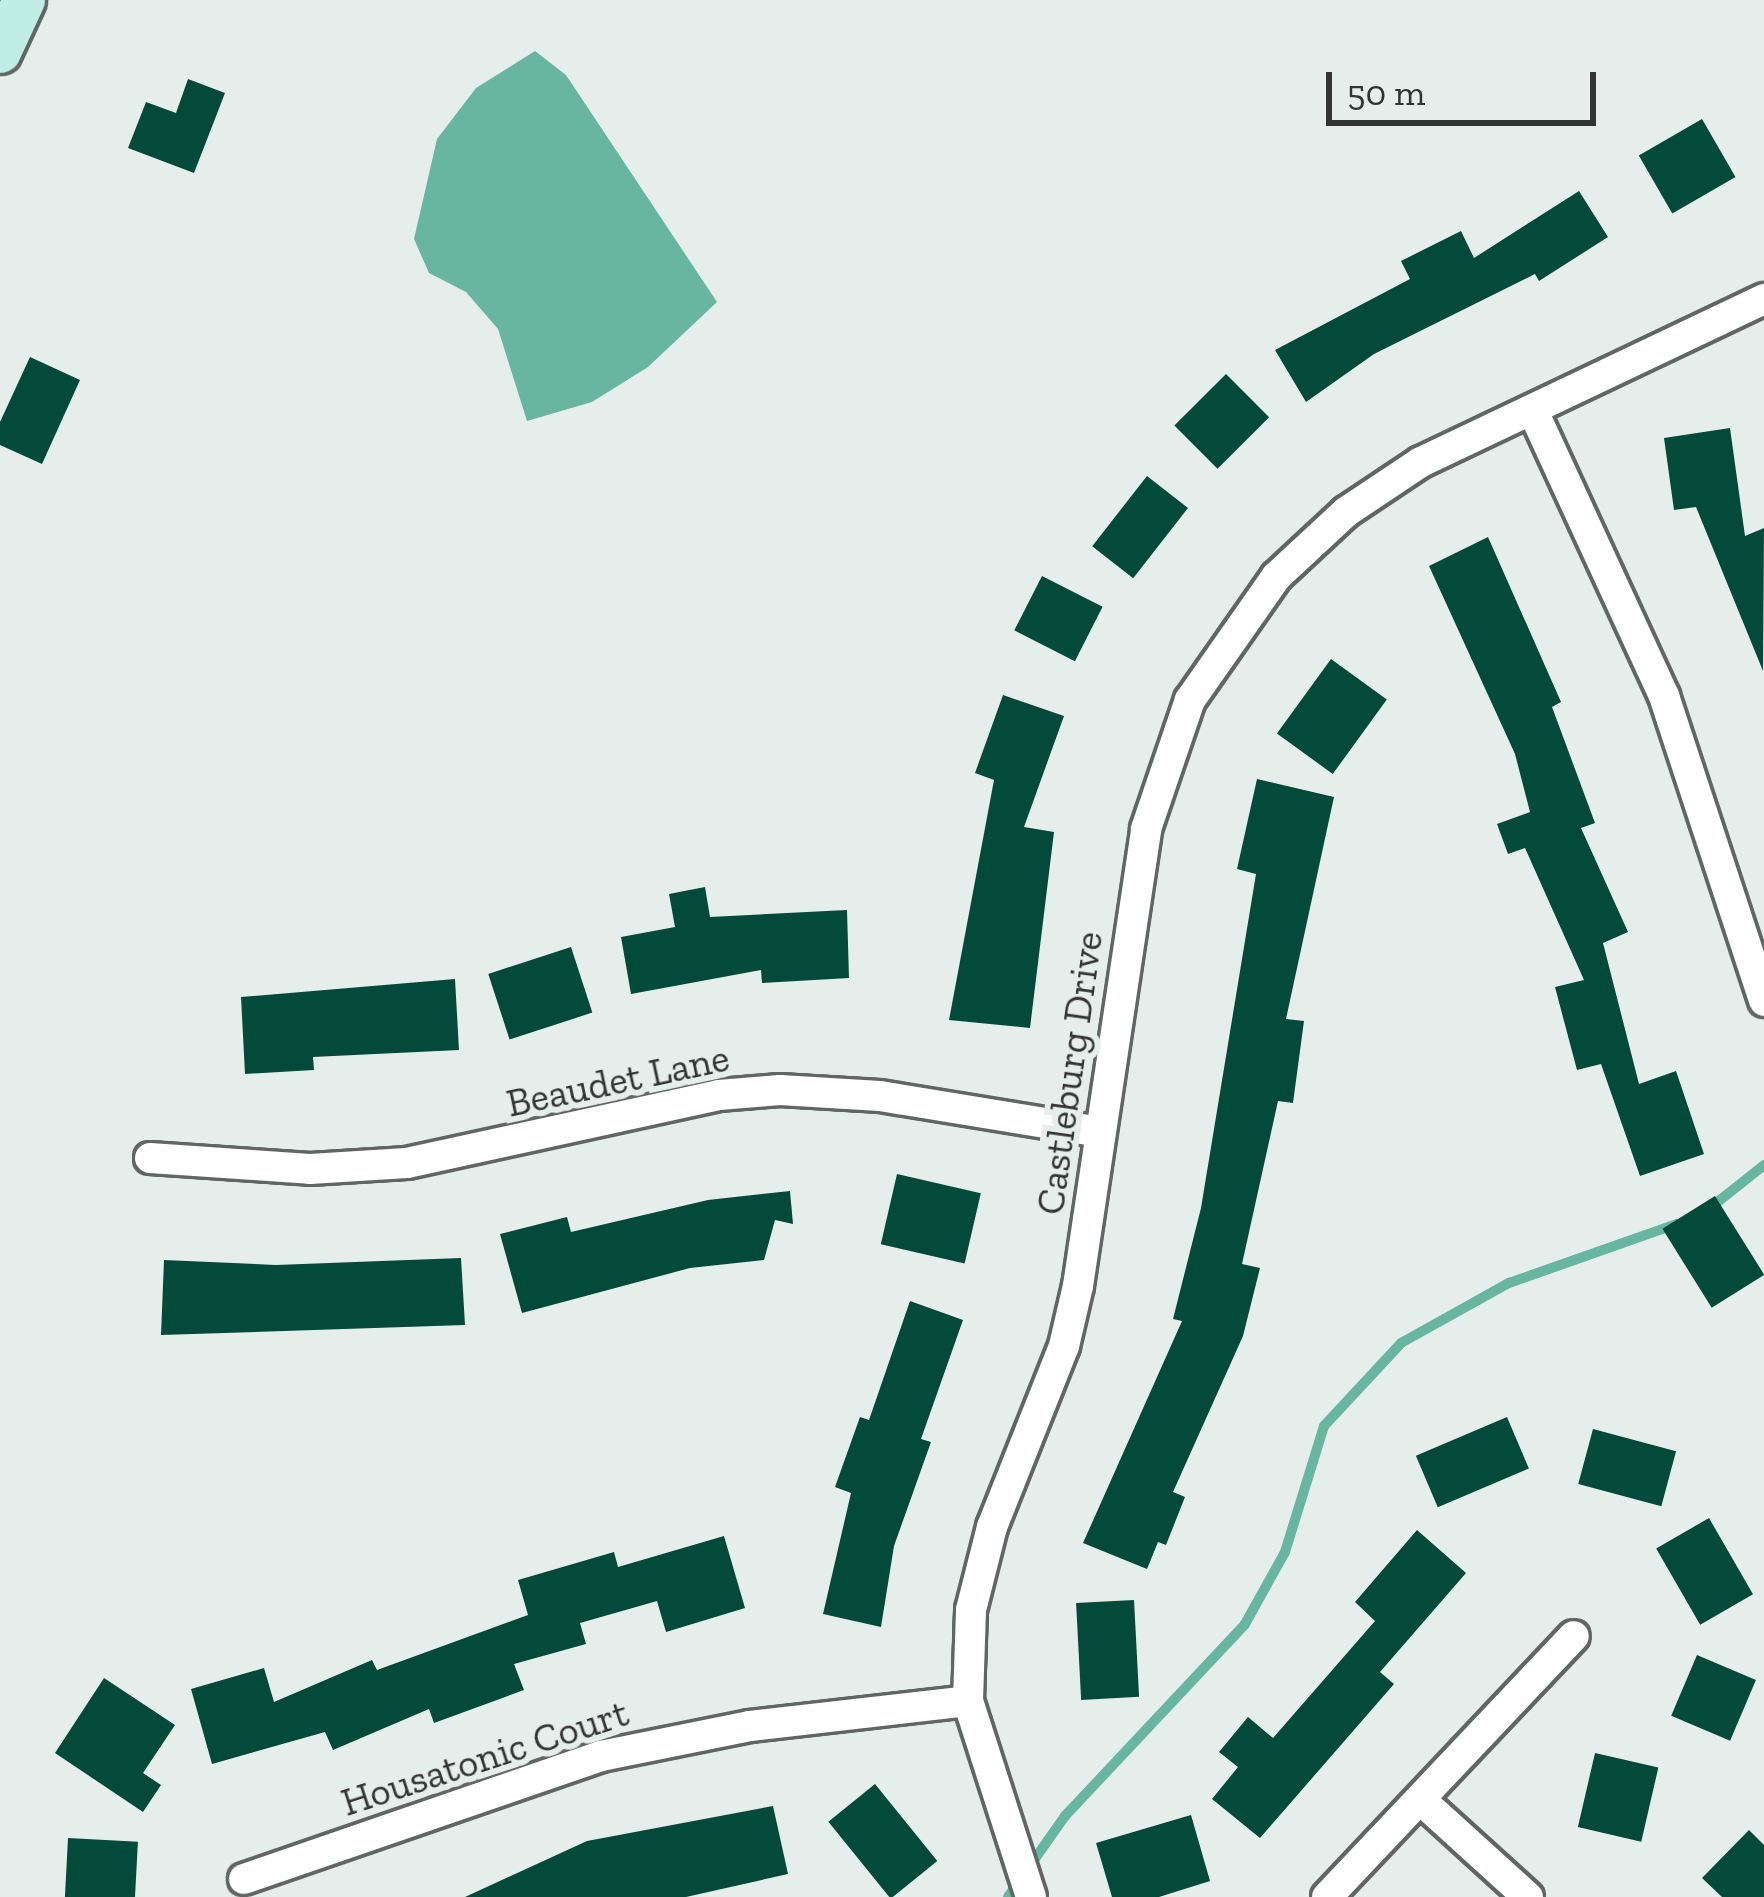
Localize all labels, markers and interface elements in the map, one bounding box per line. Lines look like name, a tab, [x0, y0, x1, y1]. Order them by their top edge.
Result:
scale bar	[1332, 48, 1602, 122]
text: 50 m	[1347, 71, 1425, 114]
street label: Castleburg Drive	[1027, 928, 1113, 1218]
street label: Beaudet Lane	[502, 1035, 734, 1127]
street label: Housatonic Court	[336, 1690, 634, 1826]

